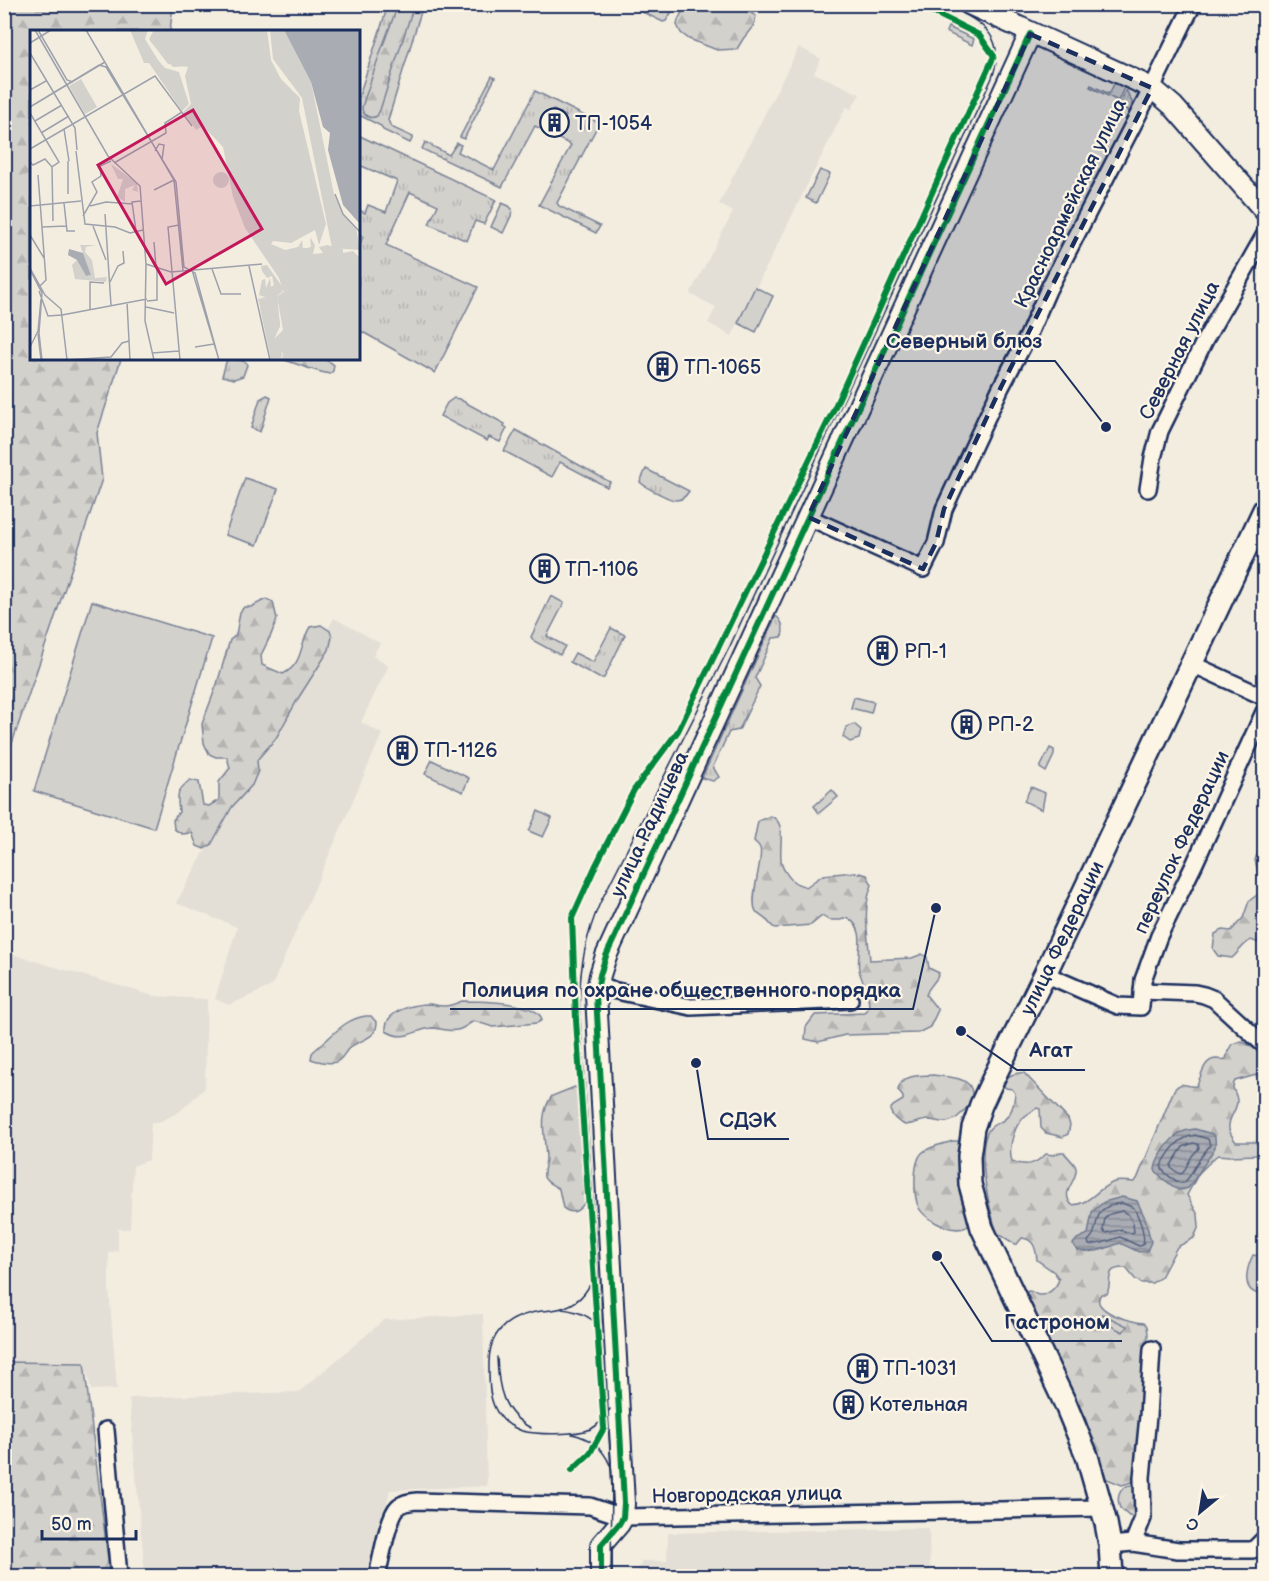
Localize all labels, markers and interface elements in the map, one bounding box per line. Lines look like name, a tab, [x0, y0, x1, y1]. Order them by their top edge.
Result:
inset map	[30, 30, 360, 360]
street label: Красноармейская улица	[1010, 95, 1132, 312]
building icon: ТП-1054	[538, 107, 570, 139]
place label: ТП-1054	[575, 112, 652, 136]
street label: Северная улица	[1135, 277, 1225, 424]
callout: Северный блюз	[874, 322, 1055, 361]
text: Северный блюз	[886, 329, 1042, 354]
building icon: ТП-1065	[647, 351, 679, 383]
place label: ТП-1065	[684, 356, 761, 380]
building icon: ТП-1106	[528, 553, 560, 585]
place label: ТП-1106	[565, 558, 638, 582]
building icon: РП-1	[867, 635, 899, 667]
place label: РП-1	[904, 640, 947, 664]
building icon: РП-2	[950, 708, 982, 740]
place label: РП-2	[987, 713, 1034, 737]
building icon: ТП-1126	[387, 734, 419, 766]
place label: ТП-1126	[424, 739, 497, 763]
street label: улица Радищева	[606, 747, 694, 901]
street label: переулок Федерации	[1129, 747, 1235, 938]
street label: улица Федерации	[1016, 857, 1110, 1019]
callout: Полиция по охране общественного порядка	[450, 970, 913, 1009]
text: Полиция по охране общественного порядка	[461, 978, 902, 1003]
callout: Агат	[1017, 1031, 1085, 1070]
text: Агат	[1028, 1038, 1073, 1063]
callout: СДЭК	[708, 1100, 789, 1139]
text: СДЭК	[719, 1108, 778, 1133]
callout: Гастроном	[992, 1302, 1122, 1341]
text: Гастроном	[1004, 1310, 1110, 1335]
building icon: ТП-1031	[846, 1352, 878, 1384]
place label: ТП-1031	[883, 1357, 956, 1381]
building icon: Котельная	[832, 1388, 864, 1420]
place label: Котельная	[869, 1393, 968, 1417]
street label: Новгородская улица	[652, 1481, 843, 1509]
north arrow	[1170, 1482, 1230, 1542]
scale bar	[42, 1503, 136, 1541]
text: С	[1184, 1513, 1203, 1535]
text: 50 m	[51, 1514, 92, 1535]

